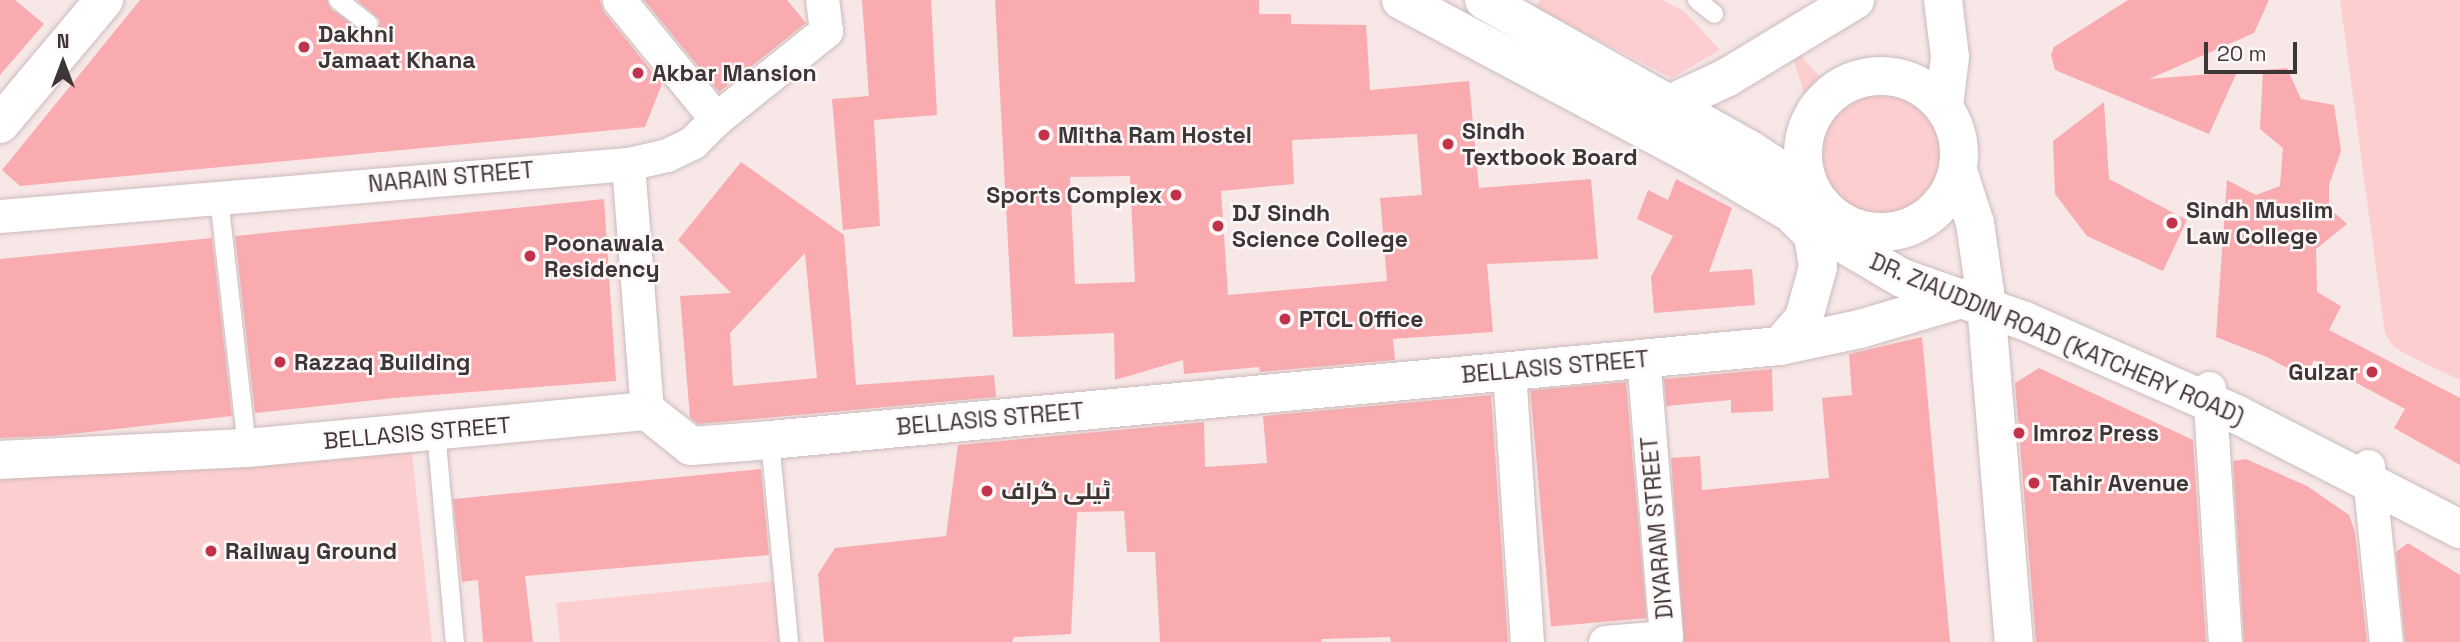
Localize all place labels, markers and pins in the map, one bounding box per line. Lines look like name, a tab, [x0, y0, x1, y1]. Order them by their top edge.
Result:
place label: Dakhni Jamaat Khana	[318, 20, 476, 74]
marker: Dakhni Jamaat Khana	[296, 39, 312, 55]
place label: Akbar Mansion	[652, 59, 817, 87]
marker: Akbar Mansion	[630, 65, 646, 81]
place label: Sindh Textbook Board	[1462, 117, 1638, 171]
place label: Mitha Ram Hostel	[1058, 121, 1252, 149]
marker: Mitha Ram Hostel	[1036, 127, 1052, 143]
marker: Sindh Textbook Board	[1440, 136, 1456, 152]
place label: Sports Complex	[986, 181, 1162, 209]
marker: Sports Complex	[1168, 187, 1184, 203]
place label: Sindh Muslim Law College	[2186, 196, 2333, 250]
place label: DJ Sindh Science College	[1232, 199, 1408, 253]
marker: Sindh Muslim Law College	[2164, 215, 2180, 231]
marker: DJ Sindh Science College	[1210, 218, 1226, 234]
place label: Poonawala Residency	[544, 229, 664, 283]
marker: Poonawala Residency	[522, 248, 538, 264]
place label: PTCL Office	[1299, 305, 1424, 333]
marker: PTCL Office	[1277, 311, 1293, 327]
place label: Razzaq Building	[294, 348, 471, 376]
marker: Razzaq Building	[272, 354, 288, 370]
place label: Gulzar	[2288, 358, 2358, 386]
marker: Gulzar	[2364, 364, 2380, 380]
place label: Imroz Press	[2033, 419, 2159, 447]
marker: Imroz Press	[2011, 425, 2027, 441]
place label: Tahir Avenue	[2048, 469, 2189, 497]
marker: Tahir Avenue	[2026, 475, 2042, 491]
place label: ٹیلی گراف	[1001, 477, 1111, 505]
marker: ٹیلی گراف	[979, 483, 995, 499]
place label: Railway Ground	[225, 537, 397, 565]
marker: Railway Ground	[203, 543, 219, 559]

